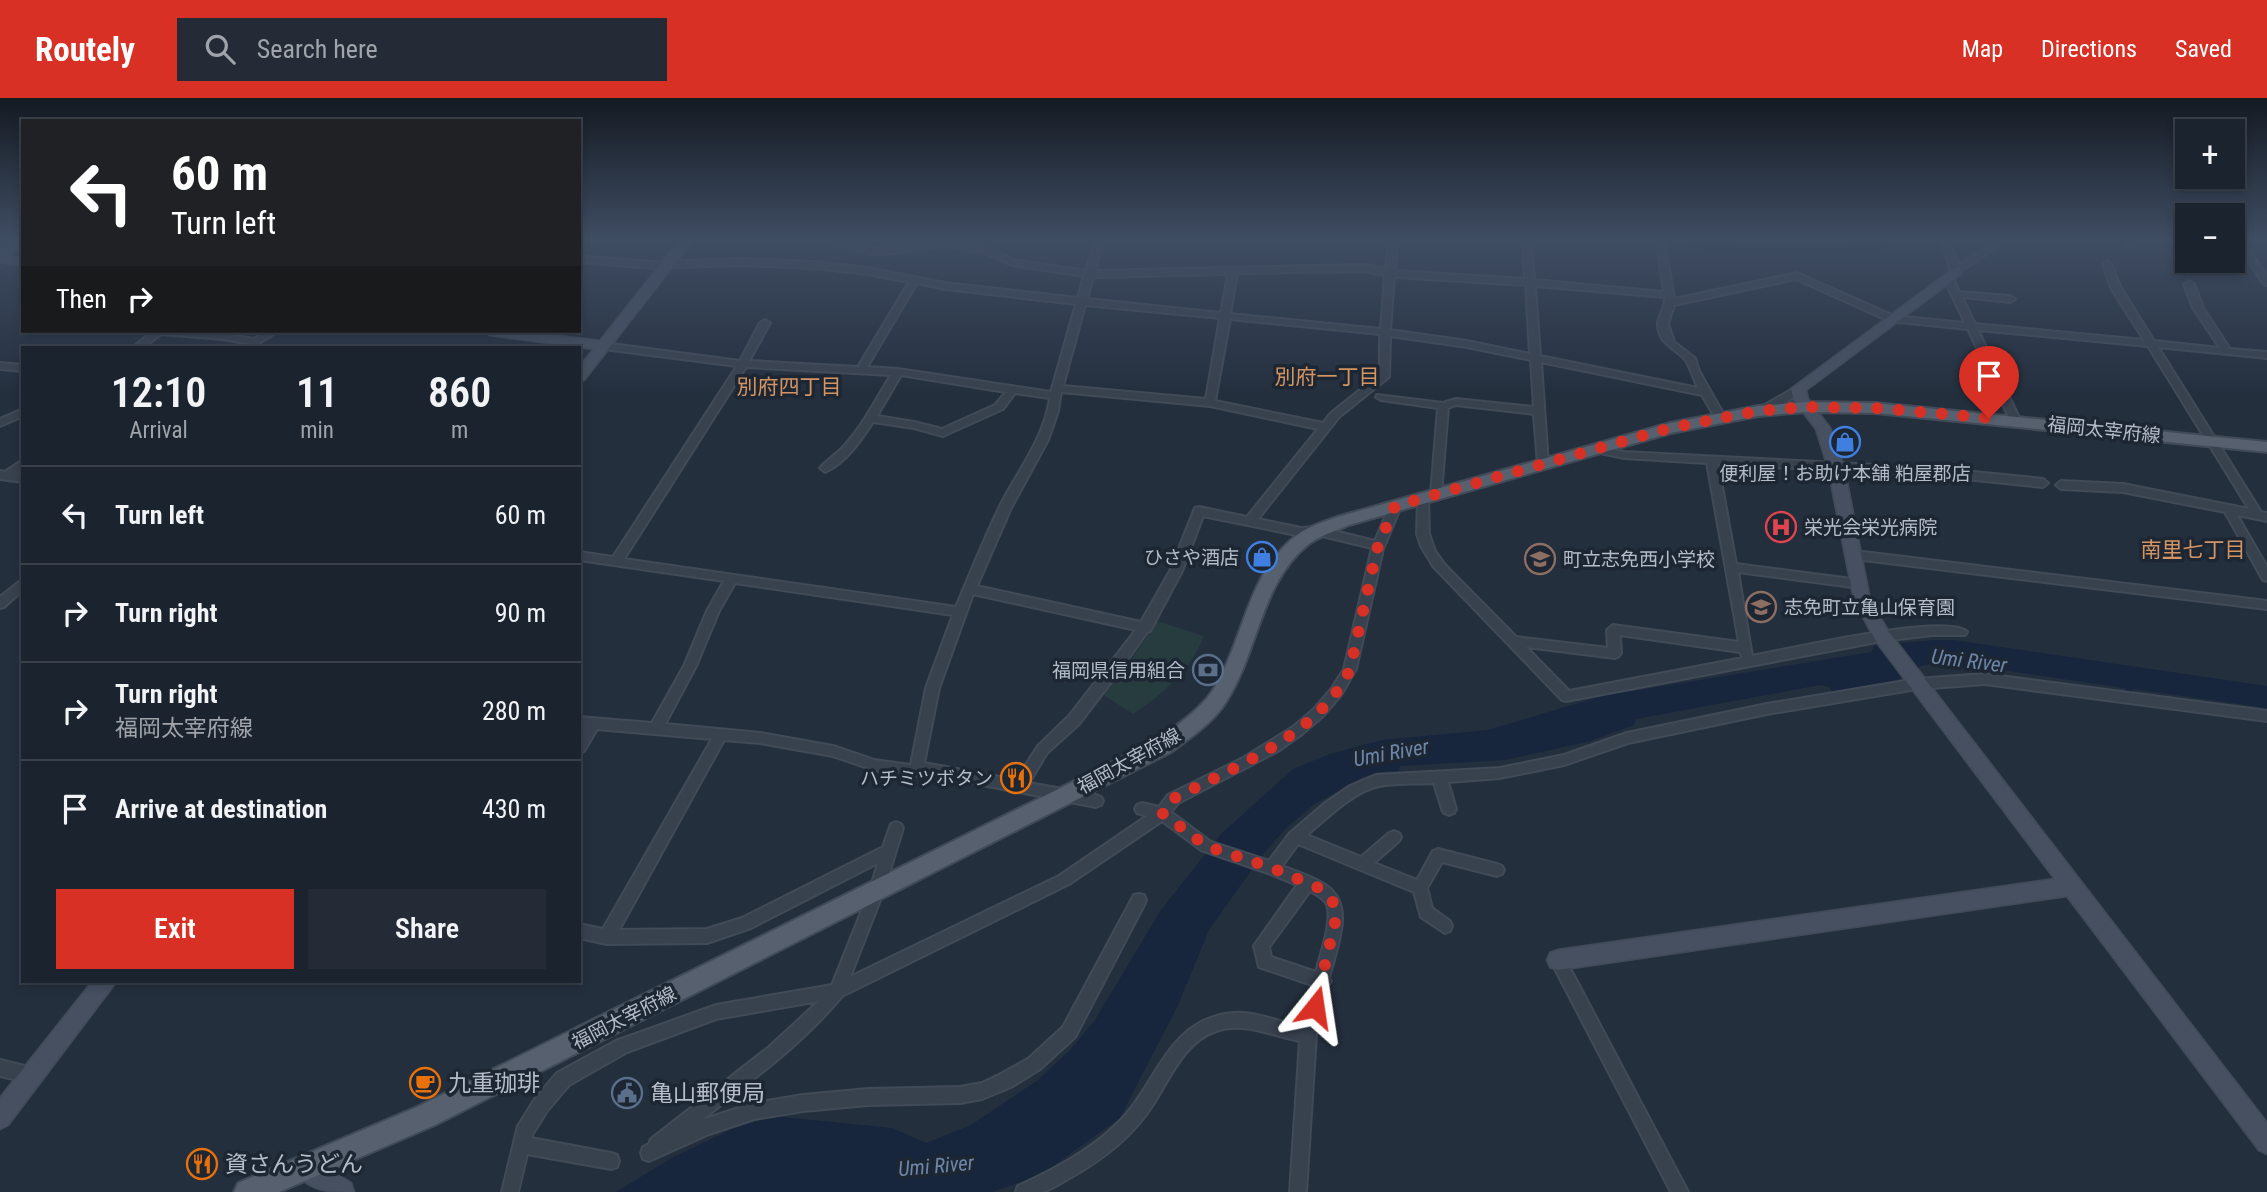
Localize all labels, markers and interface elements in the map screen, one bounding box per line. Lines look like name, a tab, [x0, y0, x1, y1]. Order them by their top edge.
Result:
search box	[177, 18, 667, 81]
text: Routely	[35, 30, 135, 69]
icon: search	[201, 30, 239, 68]
text: Search here	[257, 34, 378, 64]
text: Map	[1962, 35, 2003, 63]
text: Directions	[2041, 35, 2137, 63]
text: Saved	[2175, 35, 2232, 63]
map controls	[2175, 119, 2245, 273]
button: +	[2175, 119, 2245, 189]
text: 60 m	[171, 145, 268, 202]
icon: left	[56, 147, 147, 238]
button: −	[2175, 203, 2245, 273]
text: Turn left	[171, 204, 276, 242]
icon: right	[121, 280, 159, 318]
text: Then	[56, 284, 107, 314]
pin	[1959, 346, 2019, 418]
icon: arrive	[1970, 357, 2008, 395]
district label: 別府一丁目	[1275, 365, 1380, 389]
text: 12:10	[111, 368, 206, 417]
text: 11	[296, 368, 338, 417]
text: 860	[428, 368, 491, 417]
district label: 別府四丁目	[737, 375, 842, 399]
street label: 福岡太宰府線	[2046, 413, 2162, 447]
text: Arrival	[129, 417, 188, 444]
text: min	[300, 417, 334, 444]
text: m	[451, 417, 468, 444]
shop icon: 便利屋！お助け本舗 粕屋郡店	[1828, 425, 1862, 459]
place label: 便利屋！お助け本舗 粕屋郡店	[1719, 462, 1971, 485]
icon: left	[56, 496, 94, 534]
text: Turn left	[115, 500, 204, 530]
text: 60 m	[495, 500, 546, 530]
hospital icon: 栄光会栄光病院	[1764, 510, 1798, 544]
place label: 栄光会栄光病院	[1804, 516, 1937, 539]
district label: 南里七丁目	[2141, 538, 2246, 562]
shop icon: ひさや酒店	[1245, 540, 1279, 574]
school or university icon: 町立志免西小学校	[1523, 542, 1557, 576]
place label: ひさや酒店	[1144, 546, 1239, 569]
place label: 町立志免西小学校	[1563, 548, 1715, 571]
school or university icon: 志免町立亀山保育園	[1744, 590, 1778, 624]
icon: right	[56, 594, 94, 632]
place label: 志免町立亀山保育園	[1784, 596, 1955, 619]
text: Turn right	[115, 598, 217, 628]
text: 90 m	[495, 598, 546, 628]
water label: Umi River	[1930, 644, 2009, 678]
bank icon: 福岡県信用組合	[1191, 653, 1225, 687]
place label: 福岡県信用組合	[1052, 659, 1185, 682]
text: Turn right	[115, 679, 217, 709]
icon: right	[56, 692, 94, 730]
text: 280 m	[482, 696, 546, 726]
text: 福岡太宰府線	[115, 715, 253, 742]
street label: 福岡太宰府線	[1074, 723, 1184, 799]
water label: Umi River	[1351, 734, 1431, 771]
restaurant icon: ハチミツボタン	[999, 761, 1033, 795]
place label: ハチミツボタン	[860, 767, 993, 790]
icon: arrive	[56, 790, 94, 828]
text: Arrive at destination	[115, 794, 327, 824]
text: 430 m	[482, 794, 546, 824]
button: Exit	[56, 889, 294, 969]
button: Share	[308, 889, 546, 969]
position arrow	[1278, 970, 1352, 1044]
street label: 福岡太宰府線	[568, 982, 680, 1054]
cafe icon: 九重珈琲	[408, 1066, 442, 1100]
place label: 九重珈琲	[448, 1070, 540, 1097]
public building icon: 亀山郵便局	[610, 1076, 644, 1110]
place label: 亀山郵便局	[650, 1080, 765, 1107]
restaurant icon: 資さんうどん	[185, 1147, 219, 1181]
place label: 資さんうどん	[225, 1151, 363, 1178]
water label: Umi River	[897, 1151, 976, 1181]

